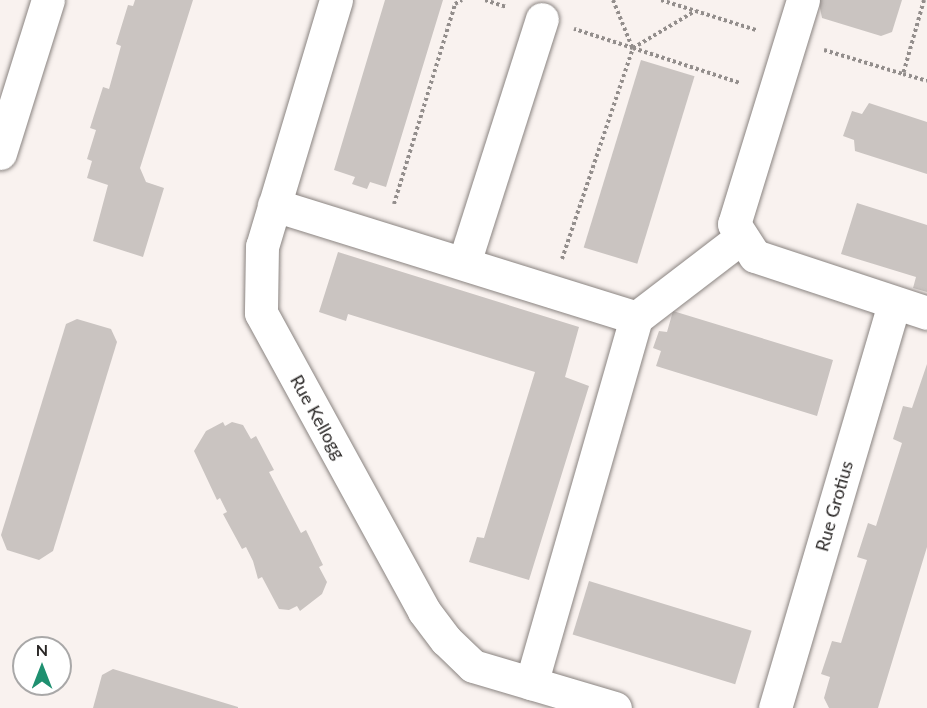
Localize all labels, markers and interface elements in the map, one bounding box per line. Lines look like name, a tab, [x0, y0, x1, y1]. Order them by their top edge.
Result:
street label: Rue Kellogg	[286, 371, 350, 463]
street label: Rue Grotius	[811, 458, 857, 554]
north arrow	[12, 636, 72, 696]
text: N	[36, 640, 48, 659]

